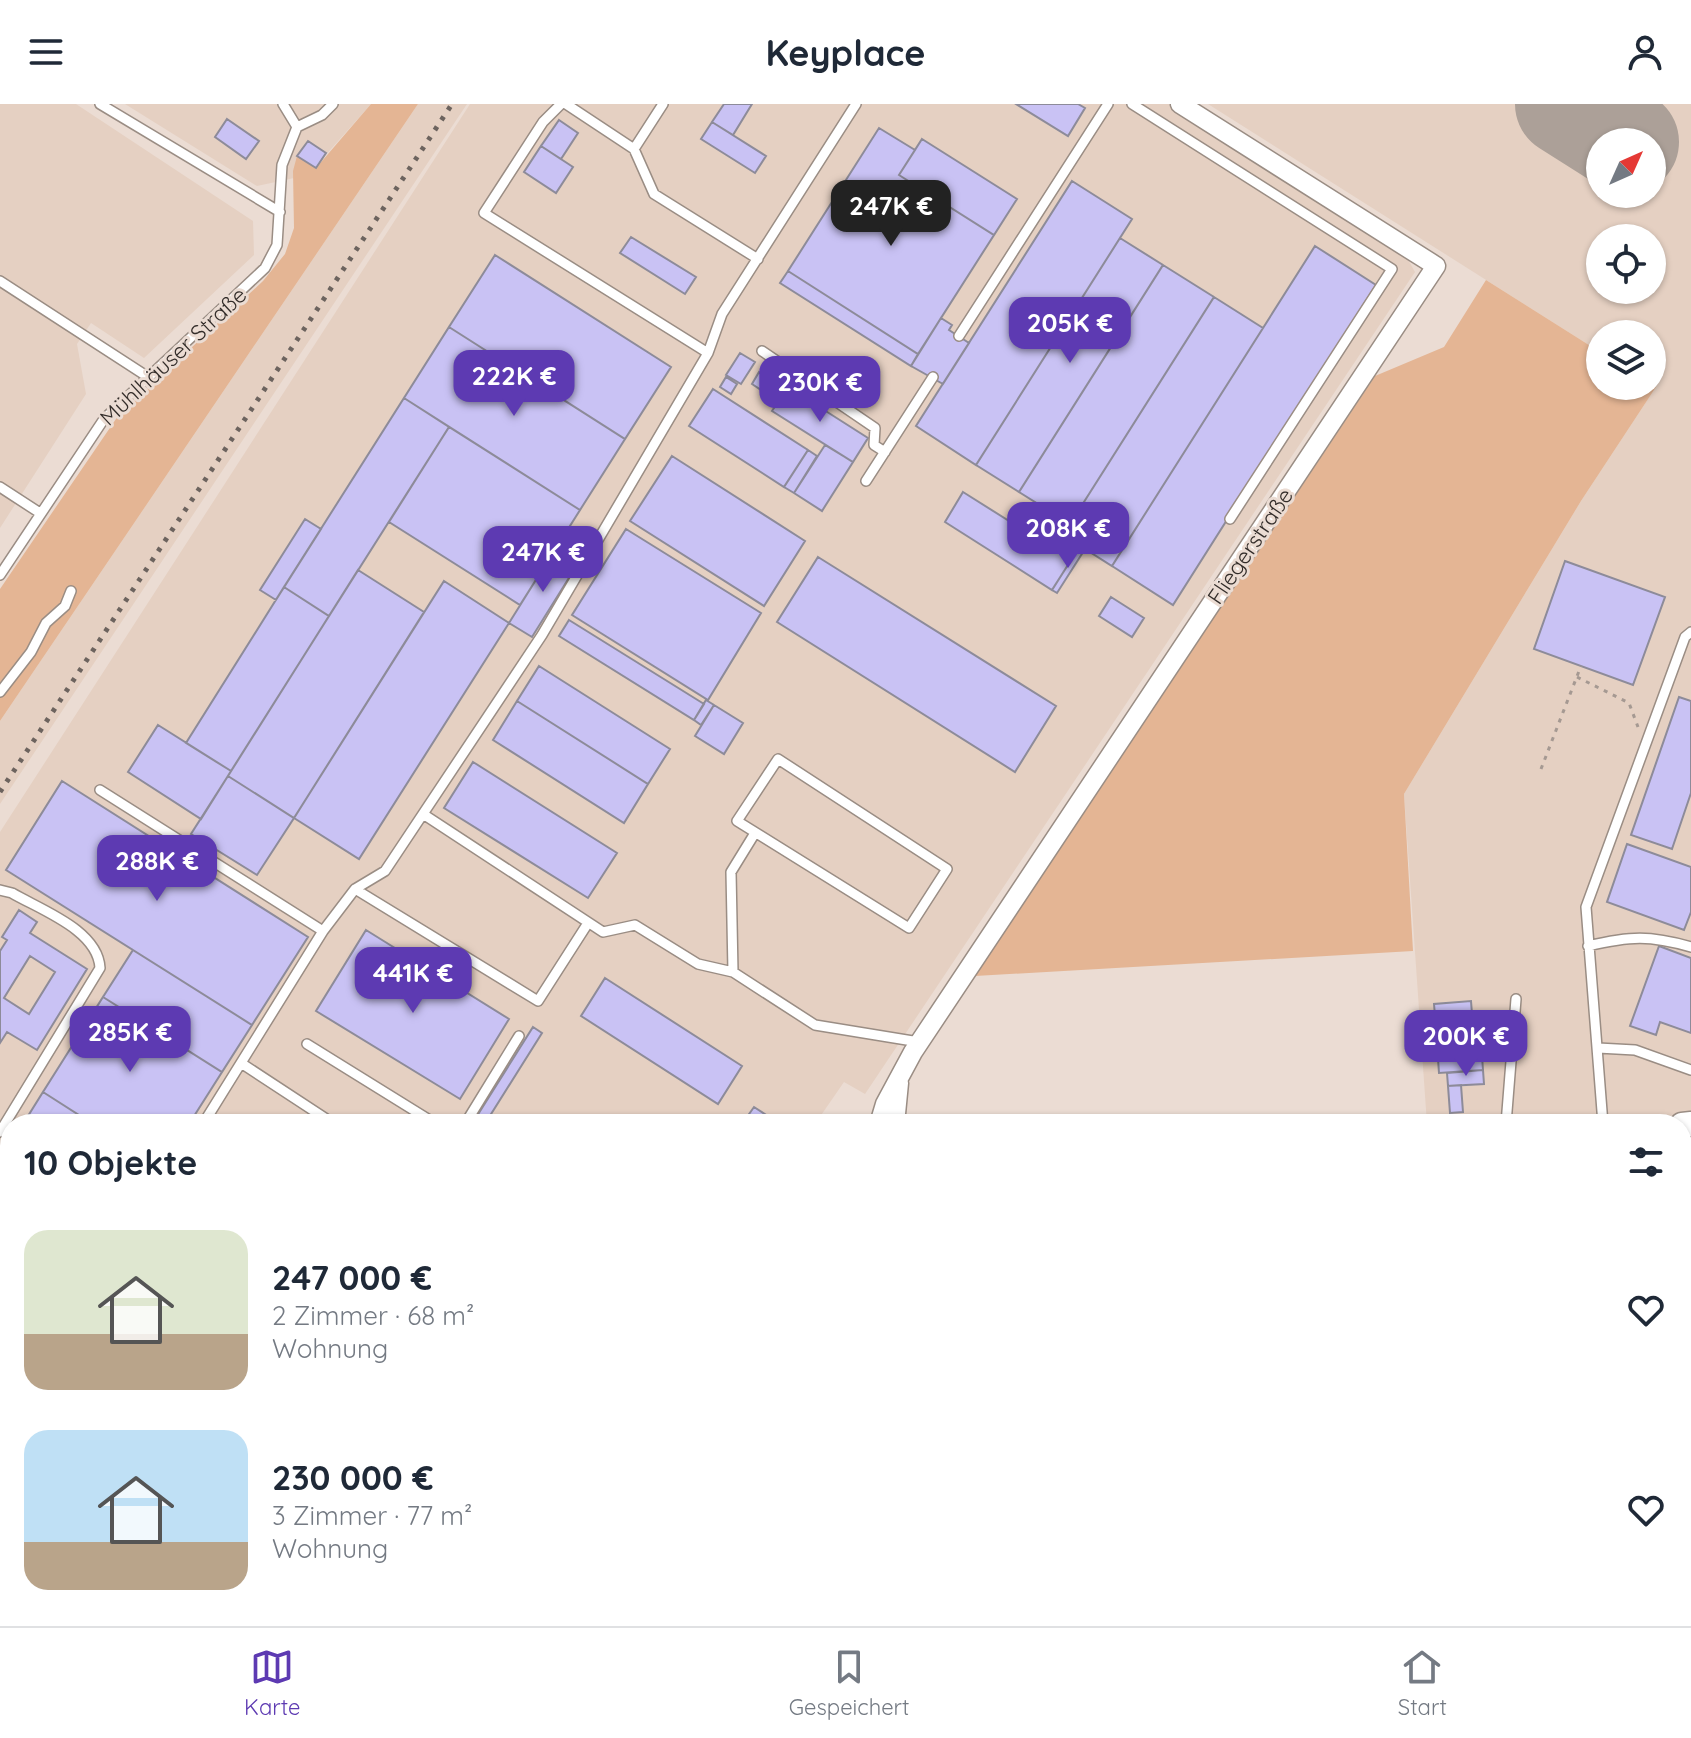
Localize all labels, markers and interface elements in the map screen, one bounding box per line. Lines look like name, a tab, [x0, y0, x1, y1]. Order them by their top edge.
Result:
icon: menu	[24, 30, 68, 74]
text: Keyplace	[766, 30, 925, 75]
icon: person	[1623, 30, 1667, 74]
north arrow	[1586, 128, 1666, 208]
map controls	[1586, 128, 1666, 400]
pin: 247K €	[826, 180, 956, 248]
text: 247K €	[849, 189, 933, 222]
button: locate	[1586, 224, 1666, 304]
street label: Mühlhäuser Straße	[94, 281, 252, 431]
pin: 205K €	[1005, 297, 1135, 365]
text: 205K €	[1027, 306, 1113, 339]
button: layers	[1586, 320, 1666, 400]
pin: 222K €	[449, 350, 579, 418]
pin: 230K €	[755, 356, 885, 424]
text: 222K €	[472, 359, 557, 392]
text: 230K €	[777, 365, 863, 398]
street label: Fliegerstraße	[1201, 483, 1299, 609]
pin: 208K €	[1003, 502, 1133, 570]
text: 208K €	[1025, 511, 1111, 544]
pin: 247K €	[478, 526, 608, 594]
text: 247K €	[501, 535, 585, 568]
pin: 288K €	[92, 835, 222, 903]
text: 288K €	[115, 844, 199, 877]
pin: 441K €	[348, 947, 478, 1015]
text: 441K €	[373, 956, 453, 989]
pin: 285K €	[65, 1006, 195, 1074]
pin: 200K €	[1401, 1010, 1531, 1078]
text: 285K €	[88, 1015, 172, 1048]
text: 200K €	[1422, 1019, 1510, 1052]
icon: filters	[1624, 1140, 1668, 1184]
text: 10 Objekte	[24, 1141, 197, 1184]
text: 247 000 €	[272, 1256, 432, 1299]
icon: home	[88, 1262, 184, 1358]
icon: heart	[1624, 1288, 1668, 1332]
text: 2 Zimmer · 68 m²	[272, 1299, 474, 1332]
text: Wohnung	[272, 1332, 388, 1365]
text: 230 000 €	[272, 1456, 433, 1499]
icon: home	[88, 1462, 184, 1558]
icon: heart	[1624, 1488, 1668, 1532]
text: 3 Zimmer · 77 m²	[272, 1499, 472, 1532]
text: Wohnung	[272, 1532, 388, 1565]
tab: Karte	[244, 1645, 301, 1721]
tab: Gespeichert	[789, 1645, 910, 1721]
tab: Start	[1398, 1645, 1447, 1721]

